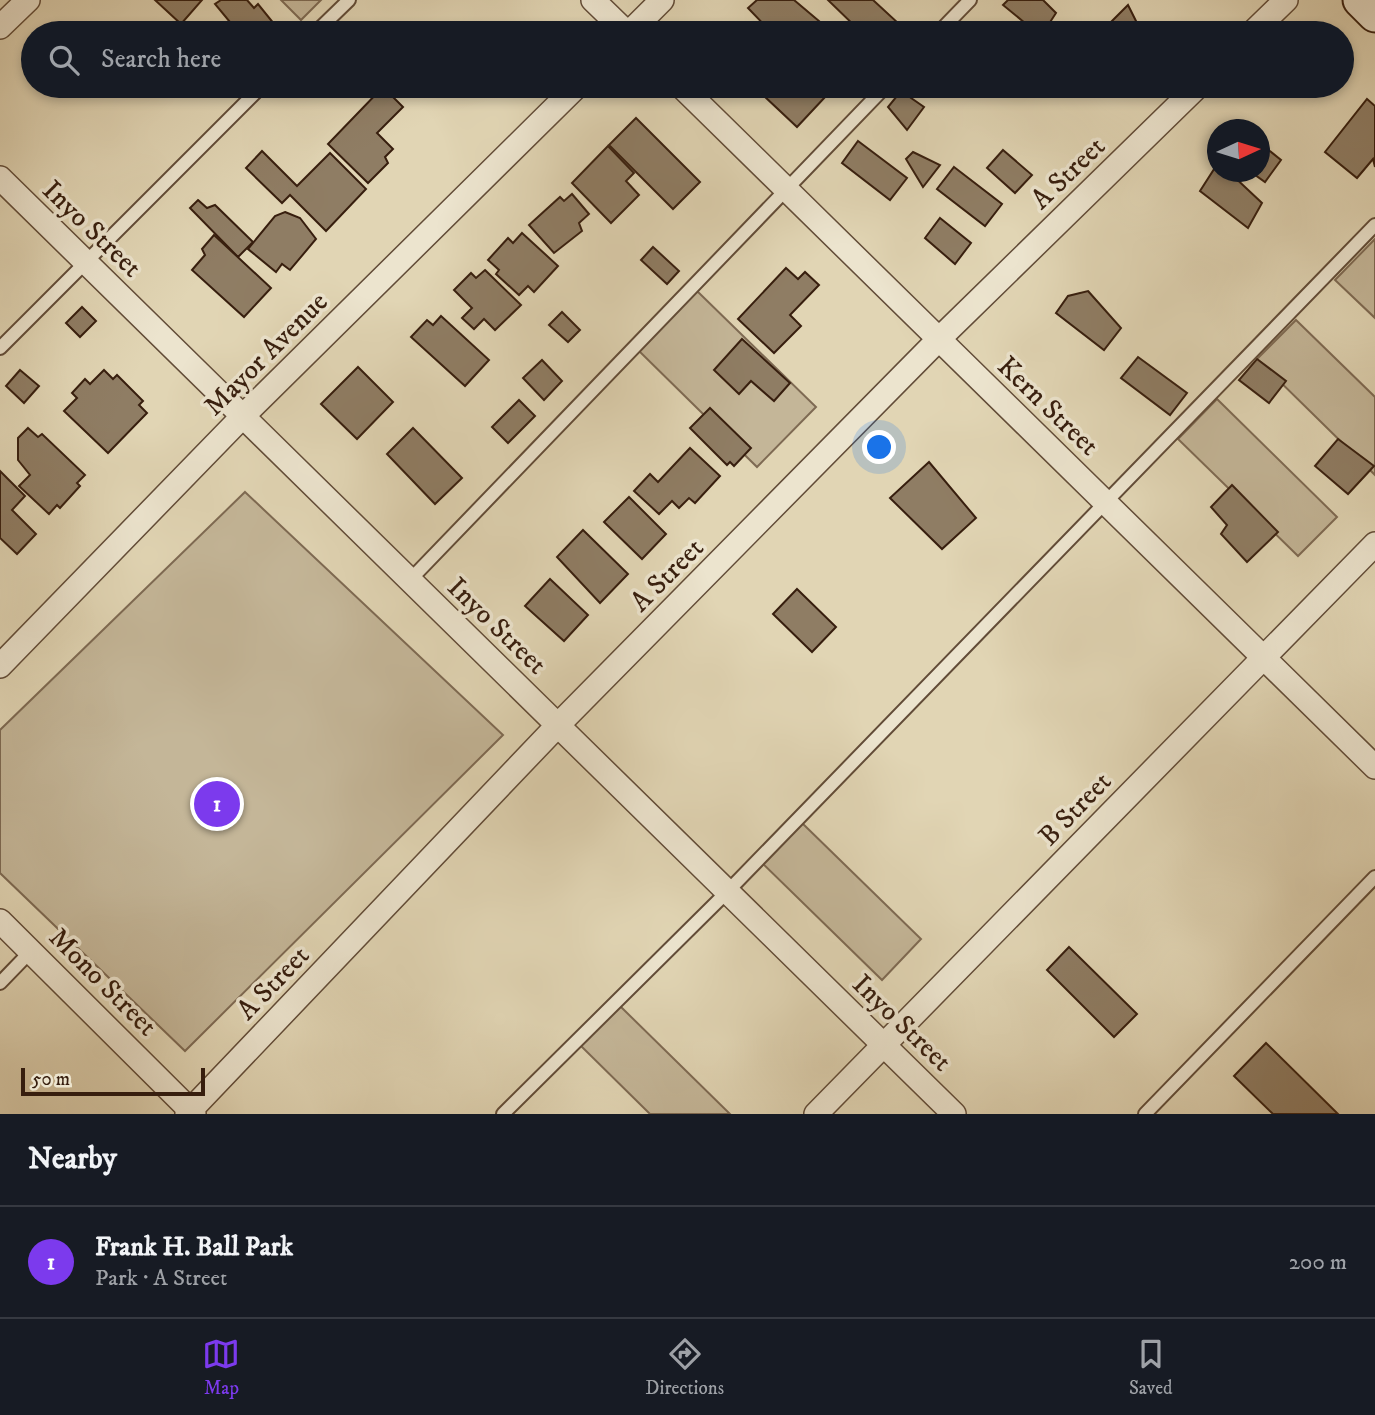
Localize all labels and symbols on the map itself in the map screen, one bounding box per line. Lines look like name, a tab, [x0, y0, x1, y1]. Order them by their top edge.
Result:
north arrow	[1207, 119, 1270, 182]
street label: A Street	[1023, 129, 1113, 217]
street label: Inyo Street	[35, 173, 149, 285]
street label: Mayor Avenue	[197, 285, 335, 423]
street label: Kern Street	[990, 349, 1106, 463]
your location	[862, 430, 896, 464]
street label: A Street	[623, 531, 711, 619]
street label: Inyo Street	[440, 570, 554, 682]
street label: B Street	[1031, 765, 1119, 854]
pin: 1	[194, 778, 240, 830]
street label: Mono Street	[41, 920, 165, 1044]
street label: A Street	[229, 938, 317, 1028]
street label: Inyo Street	[845, 967, 959, 1079]
scale bar	[21, 1065, 205, 1097]

